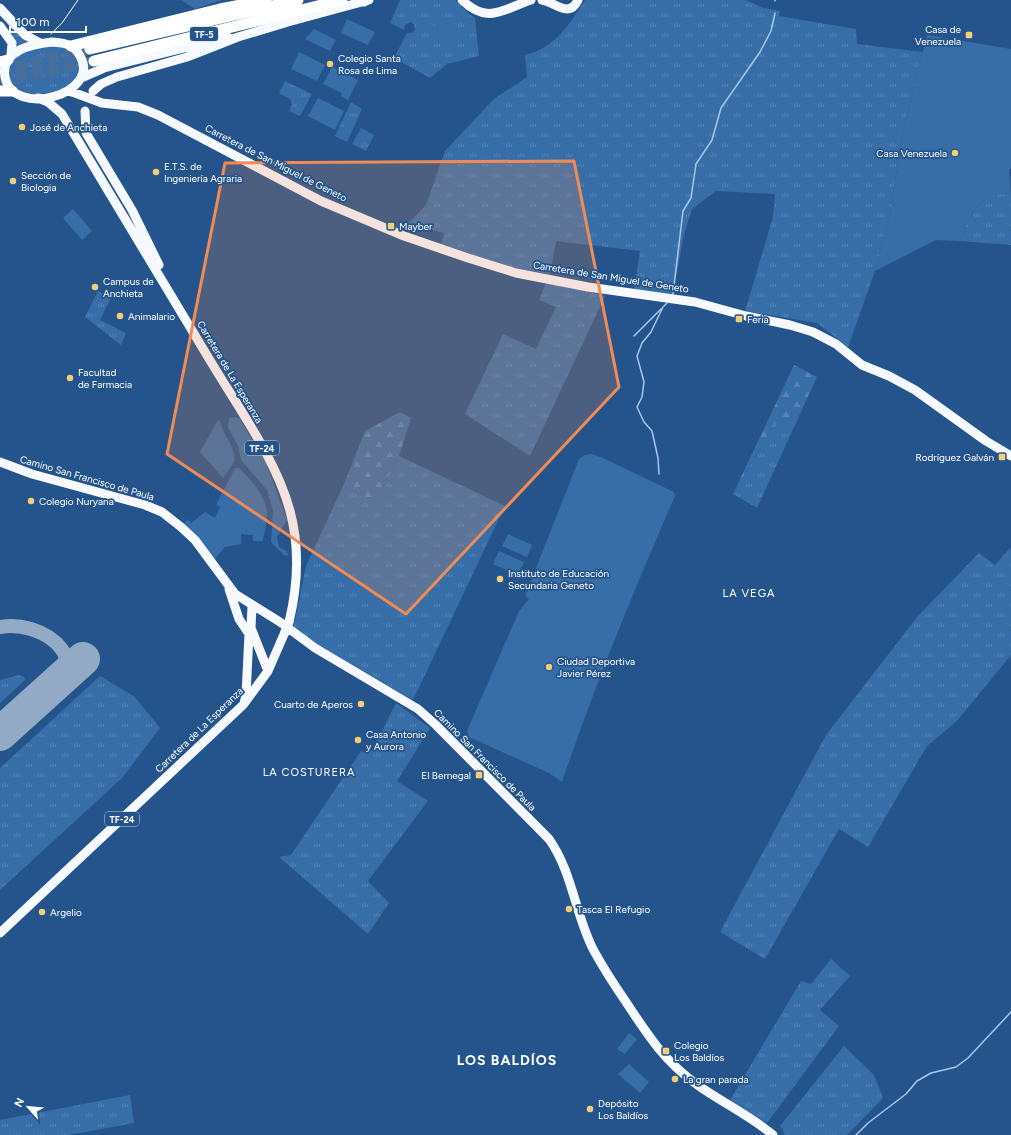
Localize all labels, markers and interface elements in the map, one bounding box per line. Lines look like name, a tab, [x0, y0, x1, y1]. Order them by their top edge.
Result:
scale bar	[10, 8, 86, 34]
text: 100 m	[16, 15, 50, 29]
place label: Casa de Venezuela	[915, 23, 962, 48]
road number: TF-5	[190, 27, 218, 41]
marker: Casa de Venezuela	[964, 30, 974, 40]
place label: Colegio Santa Rosa de Lima	[338, 52, 401, 77]
marker: Colegio Santa Rosa de Lima	[325, 59, 335, 69]
place label: José de Anchieta	[30, 121, 107, 134]
street label: Carretera de San Miguel de Geneto	[203, 121, 349, 205]
marker: José de Anchieta	[17, 122, 27, 132]
place label: Casa Venezuela	[876, 147, 947, 160]
marker: Casa Venezuela	[950, 148, 960, 158]
place label: E.T.S. de Ingeniería Agraria	[164, 160, 242, 185]
marker: E.T.S. de Ingeniería Agraria	[151, 167, 161, 177]
place label: Sección de Biologia	[21, 169, 71, 194]
marker: Sección de Biologia	[8, 176, 18, 186]
place label: Mayber	[399, 220, 433, 233]
marker: Mayber	[386, 221, 396, 231]
street label: Carretera de San Miguel de Geneto	[532, 258, 690, 296]
place label: Campus de Anchieta	[103, 275, 154, 300]
marker: Campus de Anchieta	[90, 282, 100, 292]
place label: Animalario	[128, 310, 175, 323]
marker: Animalario	[115, 311, 125, 321]
place label: Feria	[747, 313, 769, 326]
marker: Feria	[734, 314, 744, 324]
street label: Carretera de La Esperanza	[194, 318, 266, 426]
place label: Facultad de Farmacia	[78, 366, 132, 391]
marker: Facultad de Farmacia	[65, 373, 75, 383]
road number: TF-24	[245, 441, 279, 455]
place label: Rodríguez Galván	[915, 451, 994, 464]
marker: Rodríguez Galván	[997, 452, 1007, 462]
street label: Camino San Francisco de Paula	[18, 453, 156, 503]
place label: Colegio Nuryana	[39, 495, 114, 508]
marker: Colegio Nuryana	[26, 496, 36, 506]
place label: Instituto de Educación Secundaria Geneto	[508, 567, 610, 592]
marker: Instituto de Educación Secundaria Geneto	[495, 574, 505, 584]
district label: LA VEGA	[723, 587, 775, 600]
place label: Ciudad Deportiva Javier Pérez	[557, 655, 635, 680]
marker: Ciudad Deportiva Javier Pérez	[544, 662, 554, 672]
street label: Carretera de La Esperanza	[152, 685, 246, 775]
place label: Cuarto de Aperos	[274, 698, 353, 711]
marker: Cuarto de Aperos	[356, 699, 366, 709]
street label: Camino San Francisco de Paula	[431, 706, 539, 814]
place label: Casa Antonio y Aurora	[366, 728, 426, 753]
marker: Casa Antonio y Aurora	[353, 735, 363, 745]
district label: LA COSTURERA	[263, 766, 355, 779]
place label: El Bernegal	[421, 769, 471, 782]
marker: El Bernegal	[474, 770, 484, 780]
road number: TF-24	[105, 812, 139, 826]
place label: Tasca El Refugio	[577, 903, 650, 916]
marker: Tasca El Refugio	[564, 904, 574, 914]
place label: Argelio	[50, 906, 82, 919]
marker: Argelio	[37, 907, 47, 917]
place label: Colegio Los Baldíos	[674, 1039, 725, 1064]
marker: Colegio Los Baldíos	[661, 1046, 671, 1056]
district label: LOS BALDÍOS	[457, 1052, 557, 1069]
place label: La gran parada	[683, 1073, 749, 1086]
marker: La gran parada	[670, 1074, 680, 1084]
north arrow	[8, 1087, 48, 1127]
text: N	[12, 1096, 27, 1109]
place label: Depósito Los Baldíos	[598, 1097, 649, 1122]
marker: Depósito Los Baldíos	[585, 1104, 595, 1114]

